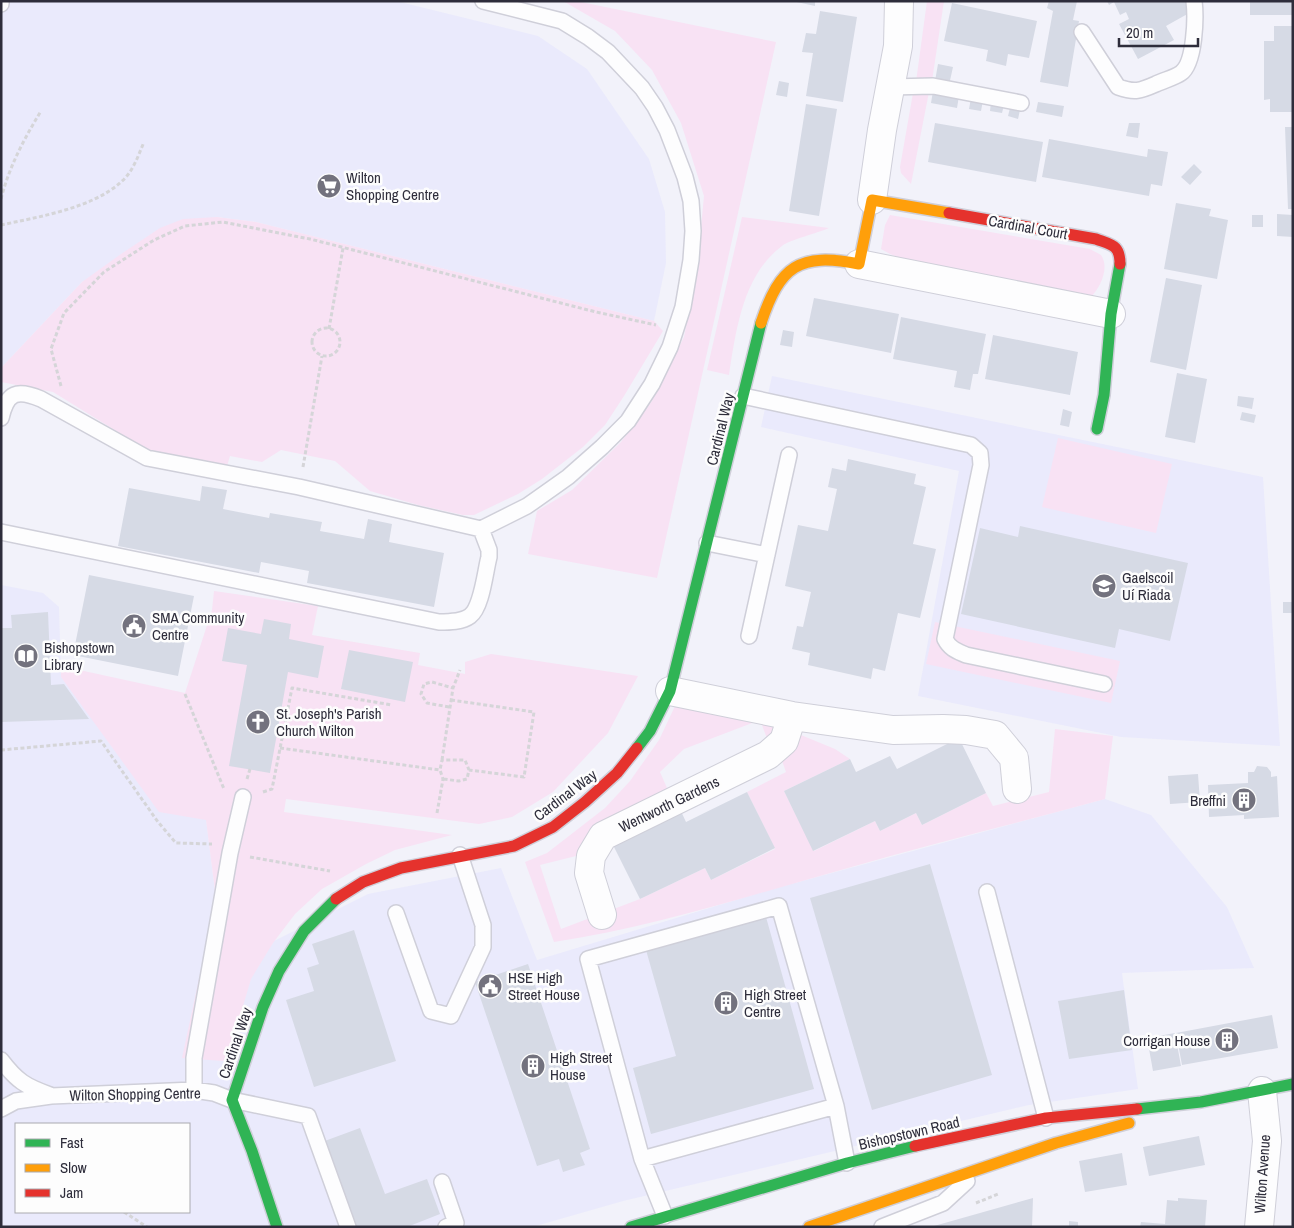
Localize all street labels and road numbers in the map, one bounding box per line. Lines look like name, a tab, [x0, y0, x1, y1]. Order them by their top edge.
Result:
street label: Cardinal Court	[987, 210, 1070, 244]
street label: Cardinal Way	[701, 390, 739, 467]
street label: Cardinal Way	[529, 764, 602, 826]
street label: Wentworth Gardens	[615, 771, 723, 837]
street label: Cardinal Way	[213, 1004, 257, 1081]
street label: Wilton Shopping Centre	[69, 1082, 201, 1106]
street label: Bishopstown Road	[856, 1111, 962, 1155]
street label: Wilton Avenue	[1249, 1134, 1275, 1214]

